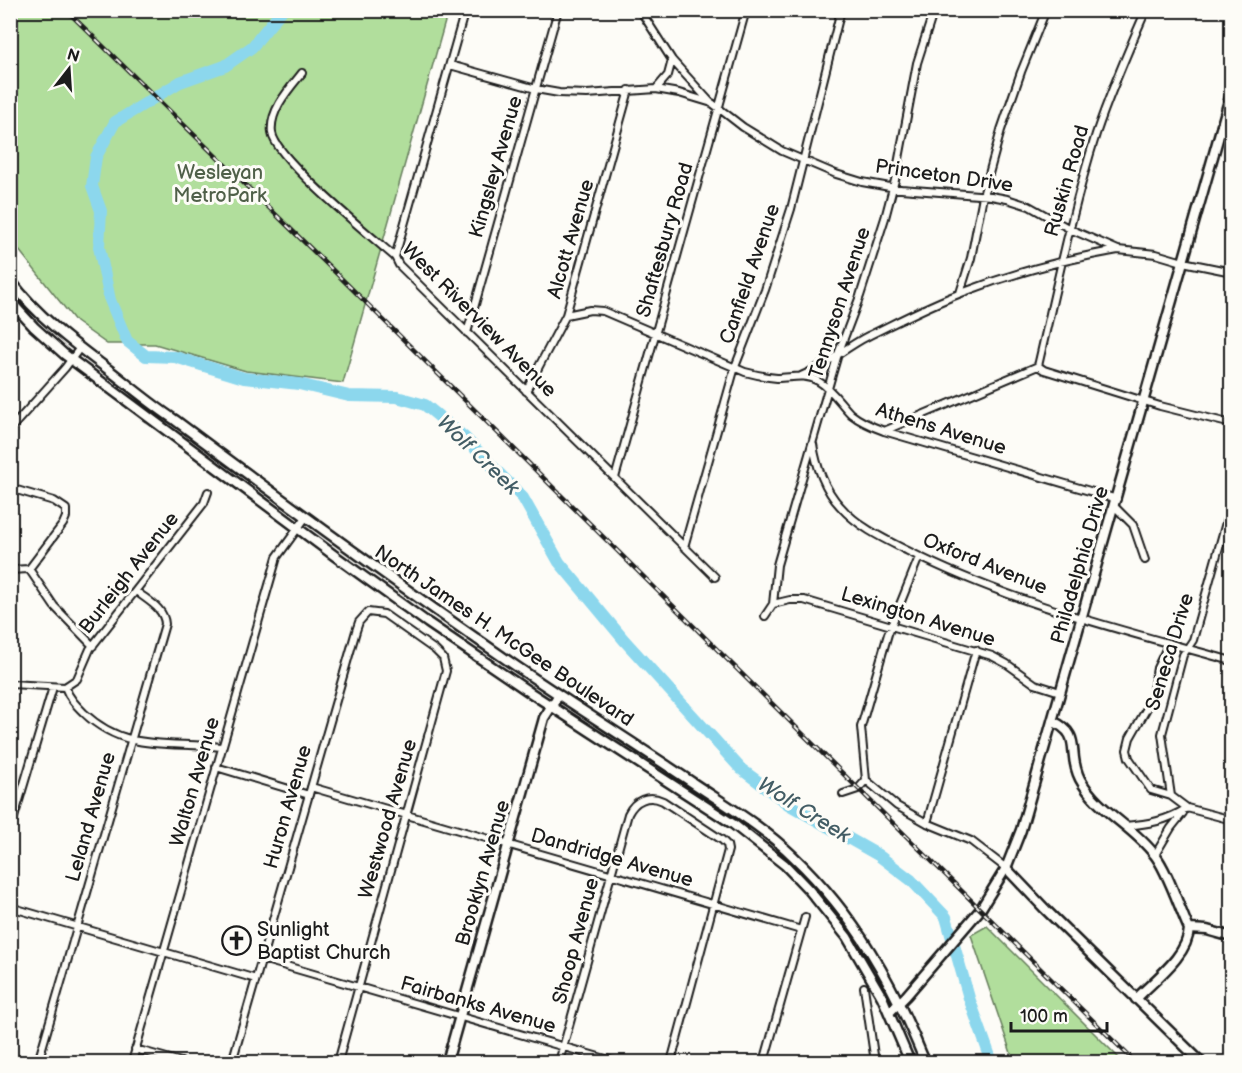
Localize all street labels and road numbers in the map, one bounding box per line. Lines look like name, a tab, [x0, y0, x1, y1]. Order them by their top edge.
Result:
street label: Kingsley Avenue	[464, 93, 528, 241]
street label: Ruskin Road	[1040, 123, 1094, 239]
street label: Princeton Drive	[874, 154, 1015, 198]
street label: Shaftesbury Road	[631, 160, 699, 320]
street label: Alcott Avenue	[542, 176, 600, 301]
street label: Canfield Avenue	[715, 201, 785, 347]
street label: Tennyson Avenue	[804, 224, 876, 382]
street label: West Riverview Avenue	[397, 238, 562, 403]
street label: Athens Avenue	[873, 398, 1009, 460]
street label: Philadelphia Drive	[1046, 483, 1114, 647]
street label: Burleigh Avenue	[74, 507, 184, 639]
street label: Oxford Avenue	[919, 528, 1051, 600]
street label: North James H. McGee Boulevard	[370, 540, 638, 732]
street label: Lexington Avenue	[838, 582, 998, 652]
street label: Seneca Drive	[1141, 590, 1199, 714]
street label: Walton Avenue	[165, 714, 225, 850]
street label: Westwood Avenue	[354, 736, 422, 902]
street label: Huron Avenue	[259, 742, 317, 872]
street label: Leland Avenue	[61, 749, 121, 885]
street label: Brooklyn Avenue	[451, 797, 515, 949]
street label: Dandridge Avenue	[528, 823, 696, 893]
street label: Shoop Avenue	[548, 875, 604, 1007]
street label: Fairbanks Avenue	[397, 971, 559, 1039]

